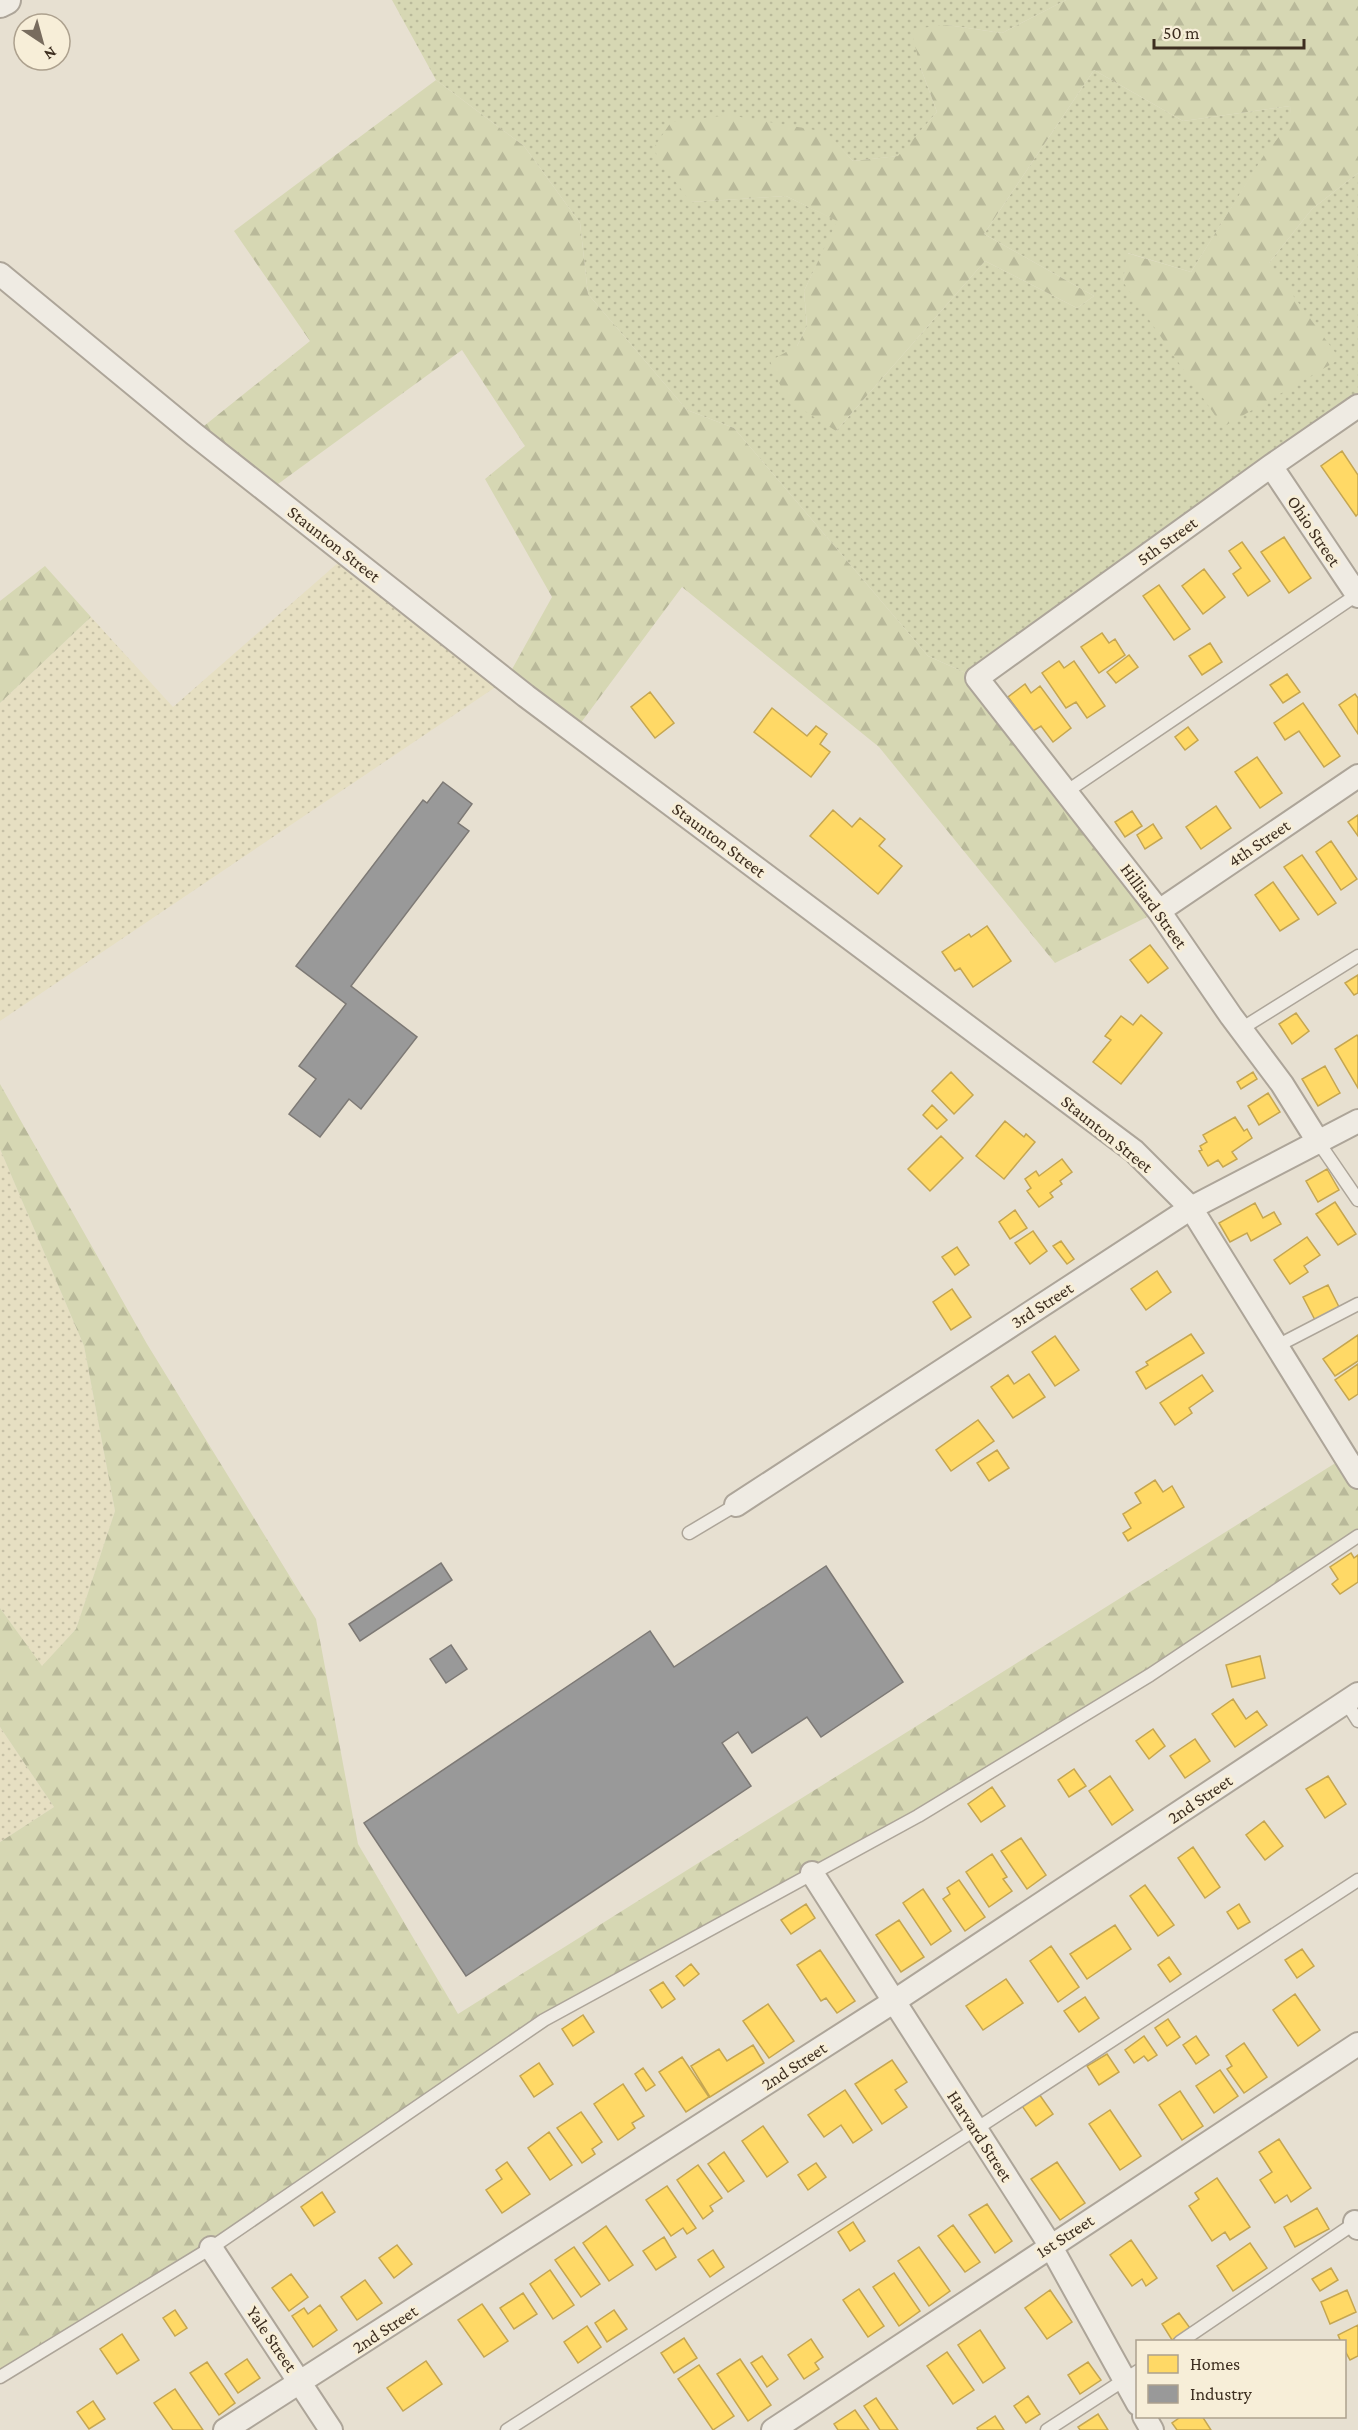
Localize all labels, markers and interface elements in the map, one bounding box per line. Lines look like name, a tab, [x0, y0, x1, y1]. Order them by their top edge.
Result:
north arrow	[12, 12, 72, 72]
scale bar	[1154, 12, 1304, 50]
text: 50 m	[1163, 23, 1200, 43]
text: N	[41, 44, 60, 64]
street label: Ohio Street	[1283, 492, 1345, 571]
street label: Staunton Street	[284, 502, 385, 587]
street label: 5th Street	[1133, 512, 1202, 570]
street label: Staunton Street	[668, 798, 770, 882]
street label: 4th Street	[1224, 814, 1295, 871]
street label: Hilliard Street	[1117, 860, 1192, 953]
street label: Staunton Street	[1057, 1091, 1158, 1178]
street label: 3rd Street	[1007, 1277, 1077, 1332]
street label: 2nd Street	[1164, 1770, 1237, 1828]
street label: 2nd Street	[758, 2037, 831, 2094]
street label: Harvard Street	[943, 2087, 1017, 2186]
street label: 1st Street	[1032, 2209, 1098, 2262]
street label: 2nd Street	[349, 2300, 422, 2357]
street label: Yale Street	[243, 2302, 302, 2377]
legend	[1136, 2340, 1346, 2418]
text: Homes	[1190, 2354, 1240, 2374]
text: Industry	[1190, 2384, 1253, 2404]

